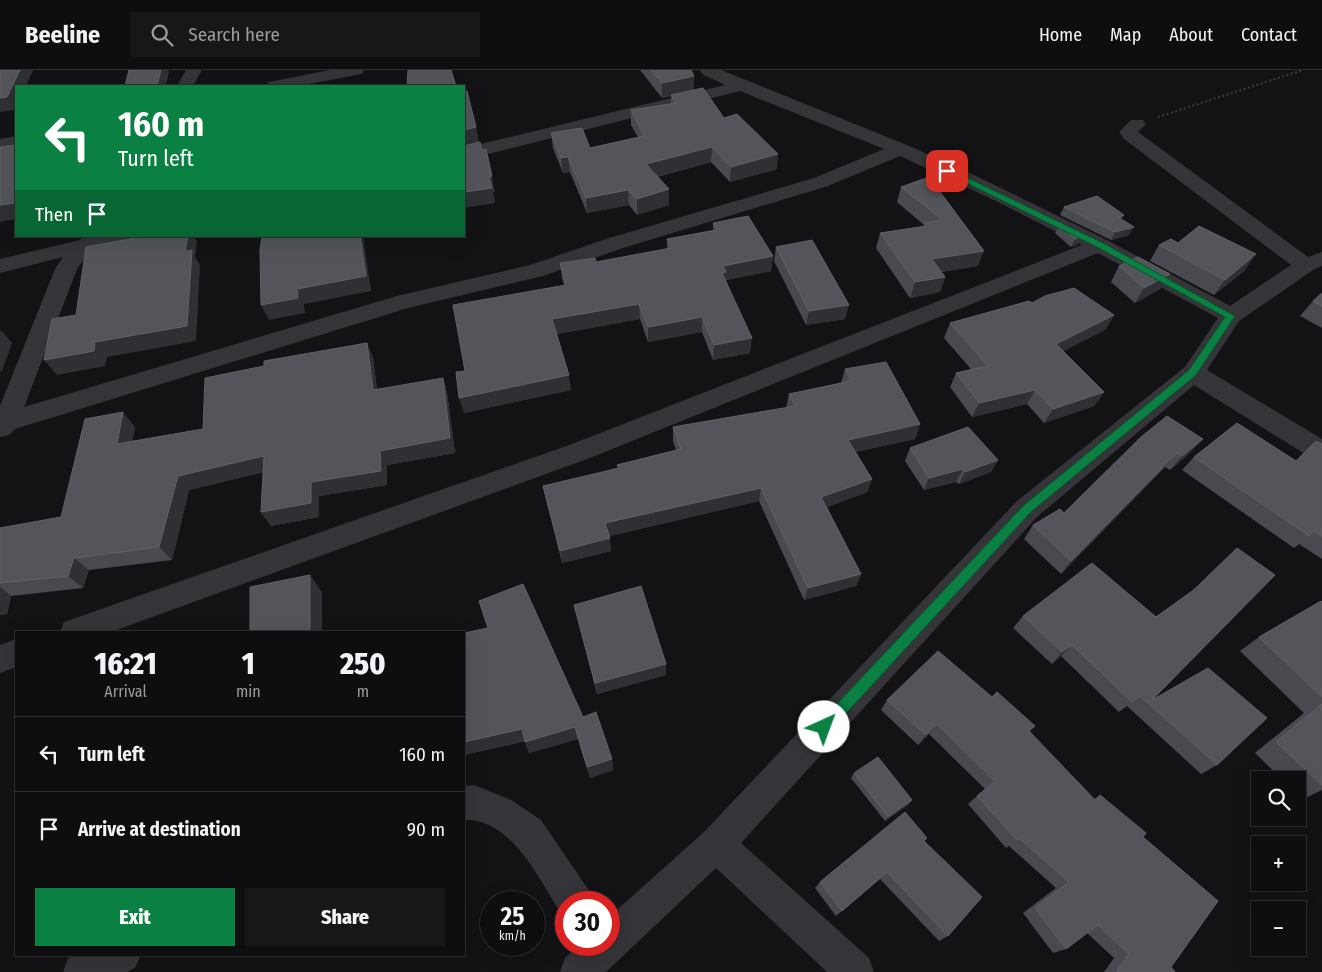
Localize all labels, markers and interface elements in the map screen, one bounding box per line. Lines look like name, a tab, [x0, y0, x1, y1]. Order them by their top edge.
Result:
search box	[130, 12, 480, 57]
text: Beeline	[25, 21, 100, 49]
icon: search	[148, 21, 176, 49]
text: Search here	[188, 23, 280, 46]
text: Home	[1039, 24, 1082, 46]
text: Map	[1110, 24, 1141, 46]
text: About	[1169, 24, 1213, 46]
text: Contact	[1241, 24, 1297, 46]
text: 160 m	[118, 103, 204, 145]
icon: left	[35, 105, 100, 170]
text: Turn left	[118, 145, 194, 172]
pin	[926, 150, 968, 192]
icon: arrive	[933, 157, 961, 185]
icon: arrive	[83, 200, 111, 228]
text: Then	[35, 203, 73, 226]
text: 16:21	[94, 646, 157, 682]
text: 1	[242, 646, 255, 682]
text: 250	[340, 646, 386, 682]
text: Arrival	[104, 682, 147, 701]
text: min	[236, 682, 261, 701]
text: m	[357, 682, 369, 701]
position arrow	[797, 700, 849, 752]
icon: left	[35, 740, 63, 768]
text: Turn left	[78, 743, 145, 766]
text: 160 m	[399, 743, 445, 766]
map controls	[1251, 771, 1306, 956]
button: search	[1251, 771, 1306, 826]
icon: arrive	[35, 815, 63, 843]
text: Arrive at destination	[78, 818, 241, 841]
text: 90 m	[407, 818, 445, 841]
button: +	[1251, 836, 1306, 891]
button: Exit	[35, 888, 235, 946]
button: Share	[245, 888, 445, 946]
speed limit sign: 30	[555, 891, 620, 956]
button: −	[1251, 901, 1306, 956]
text: 25	[501, 902, 524, 932]
text: km/h	[499, 929, 526, 943]

